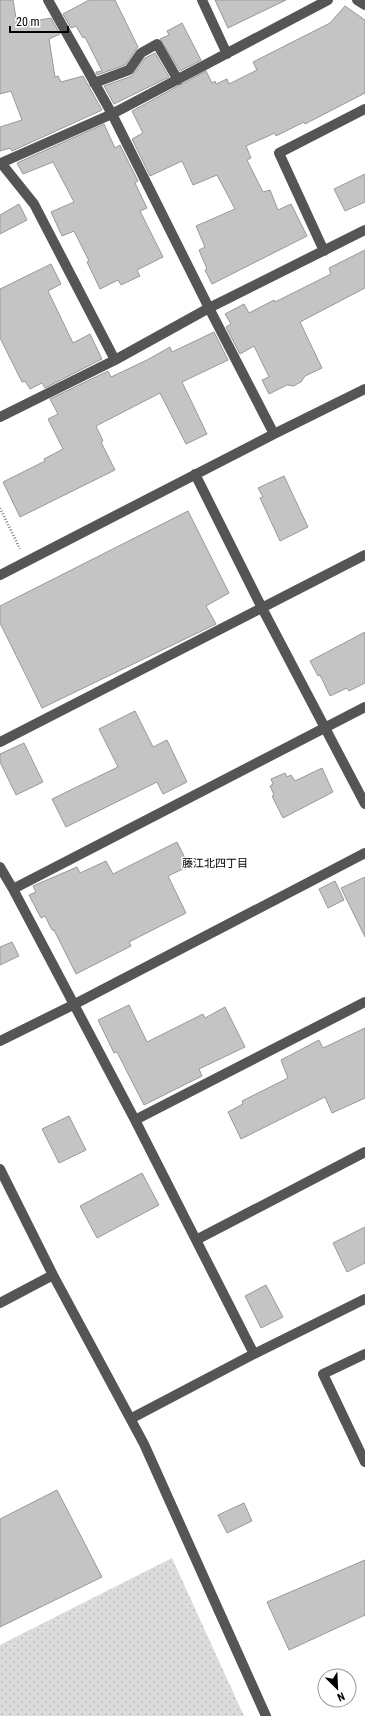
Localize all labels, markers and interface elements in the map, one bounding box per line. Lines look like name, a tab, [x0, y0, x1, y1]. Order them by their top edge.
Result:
scale bar	[10, 8, 68, 34]
text: 20 m	[16, 15, 40, 29]
district label: 藤江北四丁目	[182, 857, 248, 870]
north arrow	[317, 1668, 357, 1708]
text: N	[335, 1689, 347, 1704]

